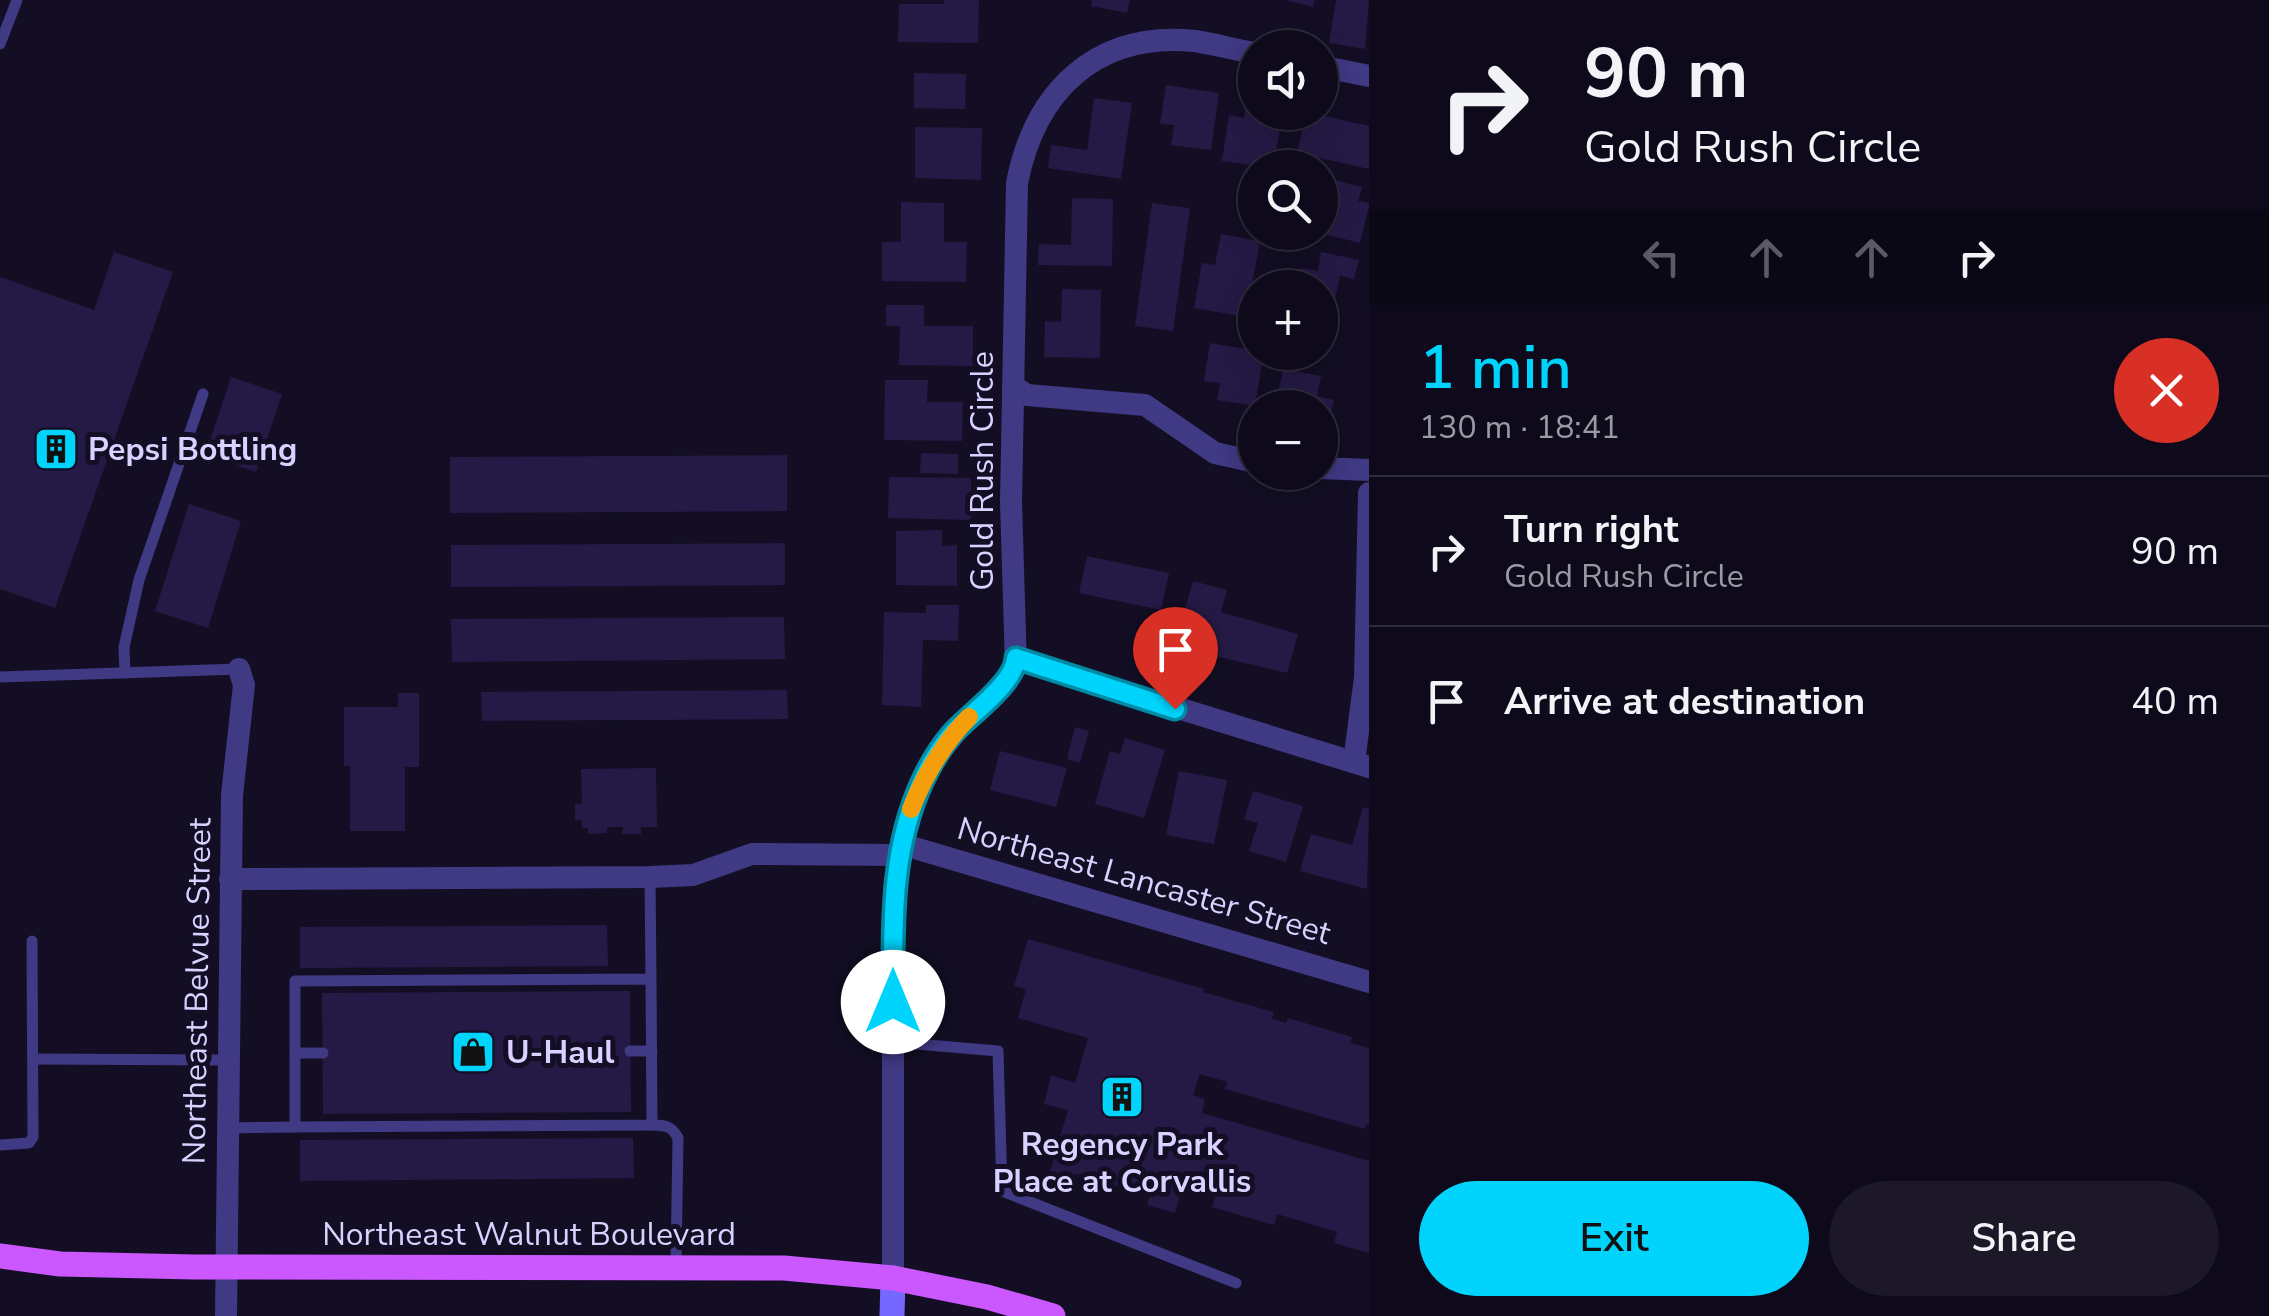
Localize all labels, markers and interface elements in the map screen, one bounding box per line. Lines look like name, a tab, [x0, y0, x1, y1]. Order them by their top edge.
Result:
text: 90 m	[1584, 26, 1748, 122]
map controls	[1238, 30, 1338, 490]
button: sound	[1238, 30, 1338, 130]
icon: right	[1419, 40, 1549, 170]
text: Gold Rush Circle	[1584, 117, 1921, 178]
button: search	[1238, 150, 1338, 250]
icon: left	[1634, 230, 1689, 285]
icon: ahead	[1739, 230, 1794, 285]
icon: ahead	[1844, 230, 1899, 285]
icon: right	[1949, 230, 2004, 285]
button: +	[1238, 270, 1338, 370]
text: 1 min	[1419, 327, 1572, 409]
button: close	[2114, 338, 2219, 443]
street label: Gold Rush Circle	[961, 351, 1004, 591]
button: −	[1238, 390, 1338, 490]
text: 130 m · 18:41	[1419, 406, 1620, 449]
building icon: Pepsi Bottling	[33, 426, 79, 472]
place label: Pepsi Bottling	[88, 428, 297, 471]
text: Turn right	[1504, 504, 1679, 555]
icon: right	[1419, 524, 1474, 579]
text: 90 m	[2131, 526, 2219, 577]
text: Gold Rush Circle	[1504, 555, 1744, 598]
pin	[1133, 607, 1218, 710]
icon: arrive	[1148, 622, 1203, 677]
icon: arrive	[1419, 674, 1474, 729]
text: Arrive at destination	[1504, 676, 1865, 727]
text: 40 m	[2131, 676, 2219, 727]
street label: Northeast Lancaster Street	[952, 807, 1336, 955]
street label: Northeast Belvue Street	[172, 817, 222, 1165]
position arrow	[841, 950, 945, 1054]
shop icon: U-Haul	[450, 1029, 496, 1075]
place label: U-Haul	[506, 1031, 614, 1074]
building icon: Regency Park Place at Corvallis	[1099, 1074, 1145, 1120]
place label: Regency Park Place at Corvallis	[993, 1123, 1251, 1203]
button: Exit	[1419, 1181, 1809, 1296]
button: Share	[1829, 1181, 2219, 1296]
street label: Northeast Walnut Boulevard	[322, 1213, 736, 1256]

